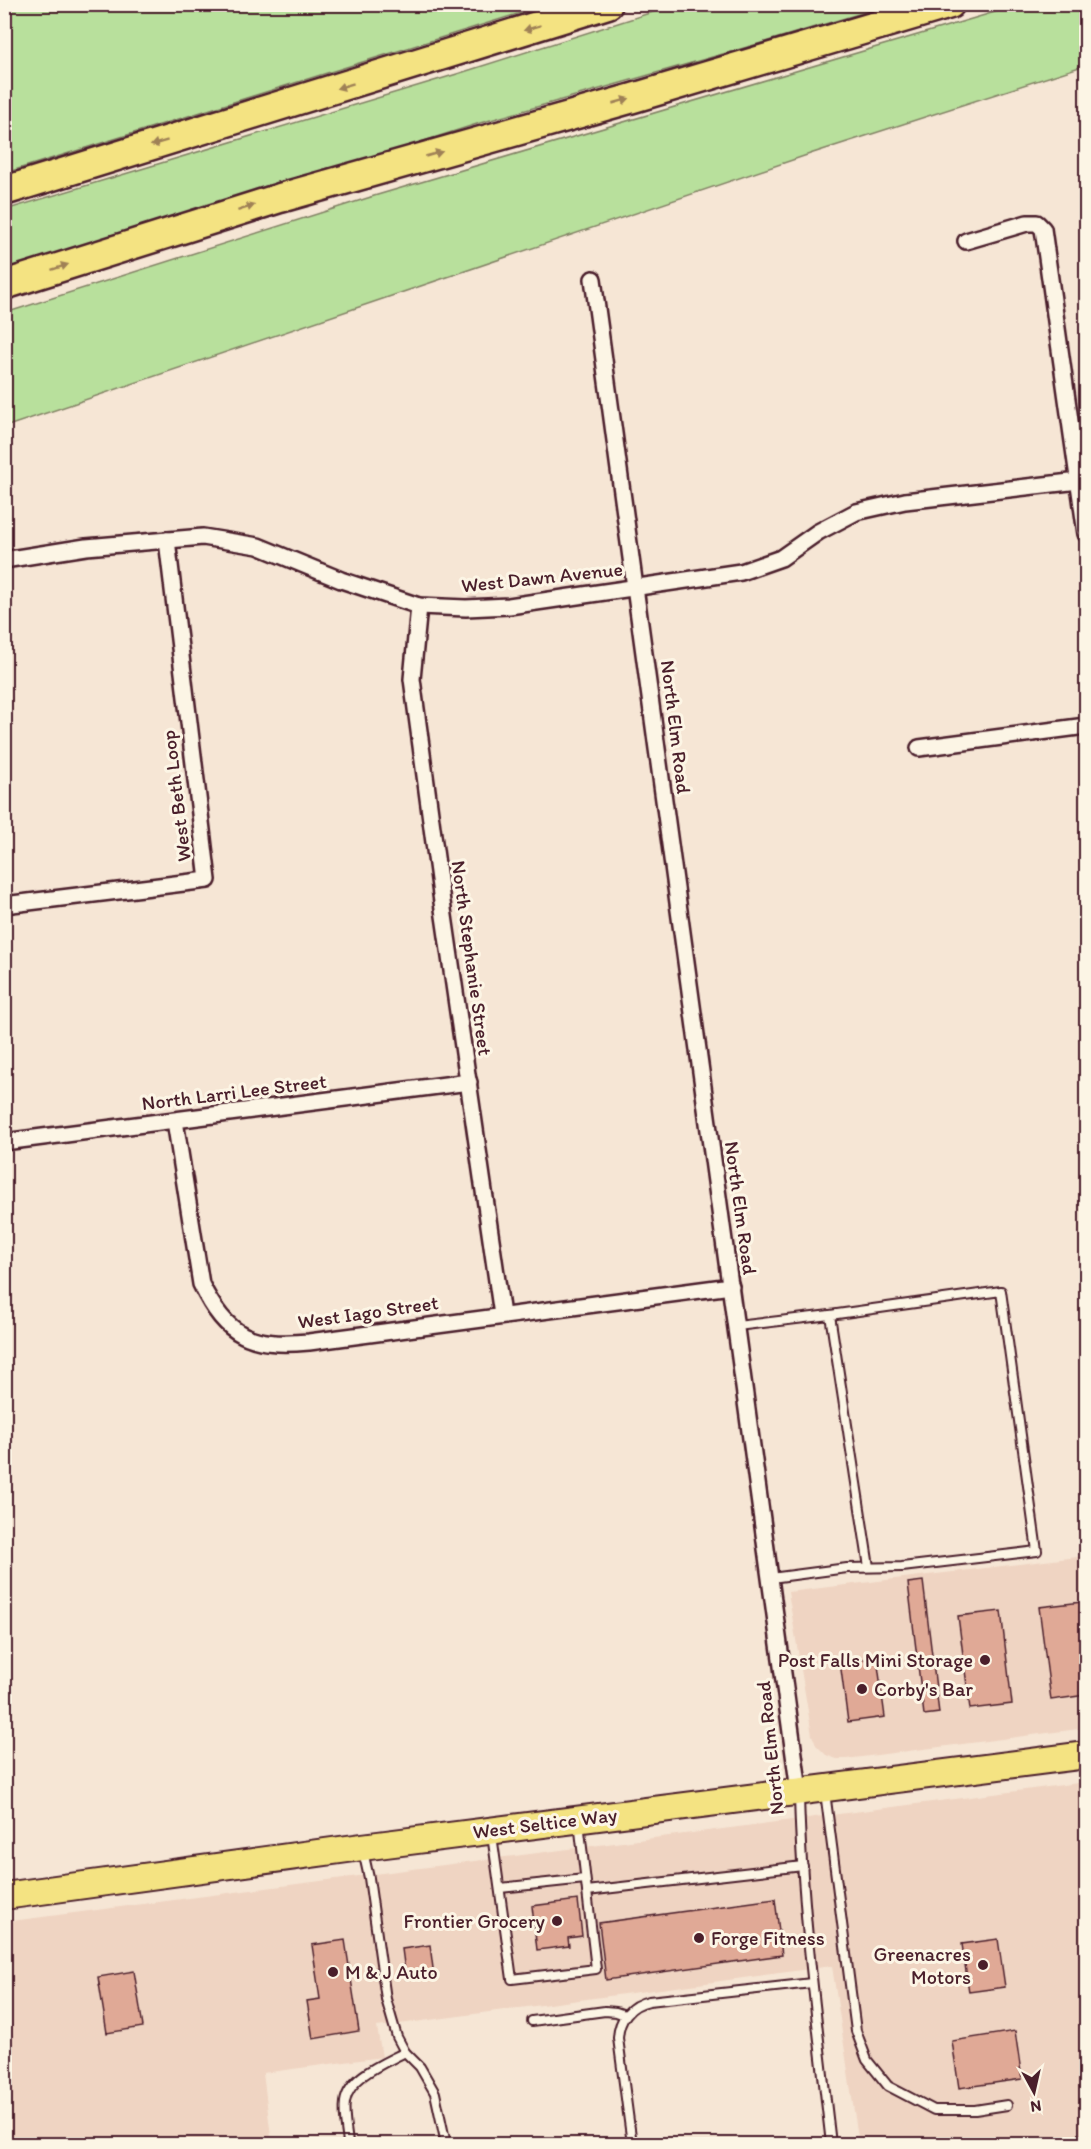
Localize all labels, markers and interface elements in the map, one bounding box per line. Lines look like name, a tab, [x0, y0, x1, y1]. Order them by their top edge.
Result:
one-way arrow	[523, 24, 541, 33]
one-way arrow	[336, 81, 354, 91]
one-way arrow	[612, 96, 630, 105]
one-way arrow	[150, 139, 168, 148]
one-way arrow	[425, 149, 443, 158]
one-way arrow	[237, 203, 255, 213]
one-way arrow	[51, 262, 69, 271]
street label: West Dawn Avenue	[460, 557, 624, 597]
street label: North Elm Road	[656, 659, 696, 795]
street label: West Beth Loop	[156, 729, 196, 863]
street label: North Stephanie Street	[446, 859, 498, 1057]
street label: North Larri Lee Street	[140, 1069, 328, 1115]
street label: North Elm Road	[720, 1140, 762, 1276]
street label: West Iago Street	[296, 1290, 440, 1334]
place label: Post Falls Mini Storage	[778, 1648, 973, 1672]
marker: Post Falls Mini Storage	[978, 1653, 992, 1667]
place label: Corby's Bar	[874, 1677, 973, 1701]
street label: North Elm Road	[751, 1680, 789, 1816]
marker: Corby's Bar	[855, 1682, 869, 1696]
street label: West Seltice Way	[471, 1802, 619, 1844]
place label: Frontier Grocery	[404, 1909, 546, 1933]
marker: Frontier Grocery	[550, 1914, 564, 1928]
place label: Forge Fitness	[711, 1926, 825, 1950]
marker: Forge Fitness	[692, 1931, 706, 1945]
place label: Greenacres Motors	[873, 1942, 971, 1989]
marker: Greenacres Motors	[976, 1958, 990, 1972]
place label: M & J Auto	[345, 1960, 438, 1984]
marker: M & J Auto	[326, 1965, 340, 1979]
north arrow	[1004, 2062, 1064, 2122]
text: N	[1029, 2096, 1043, 2117]

